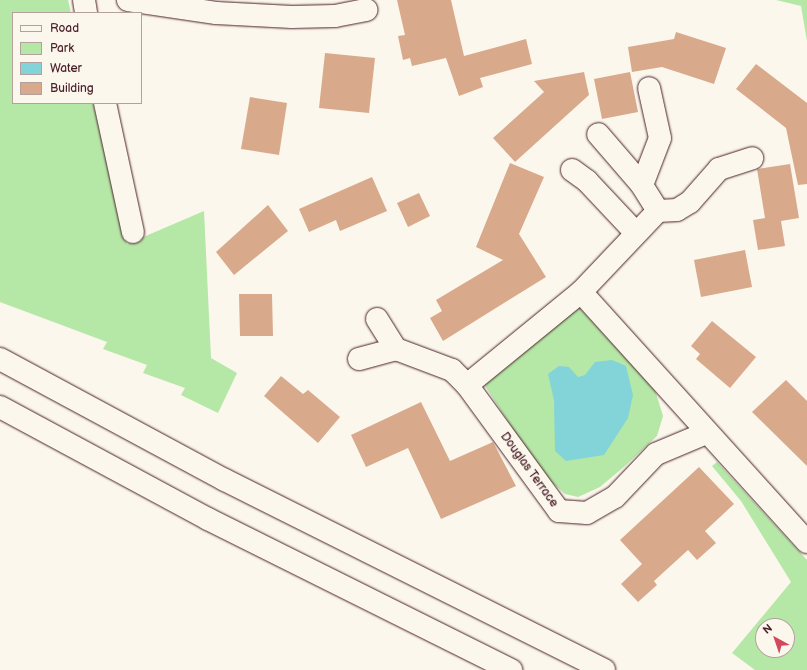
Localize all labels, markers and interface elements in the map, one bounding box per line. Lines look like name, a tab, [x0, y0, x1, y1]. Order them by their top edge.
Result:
legend	[12, 12, 142, 104]
text: Road	[50, 21, 79, 36]
text: Park	[50, 41, 74, 56]
text: Water	[50, 61, 82, 76]
text: Building	[50, 81, 94, 96]
street label: Douglas Terrace	[497, 430, 561, 510]
north arrow	[755, 618, 795, 658]
text: N	[760, 622, 775, 637]

